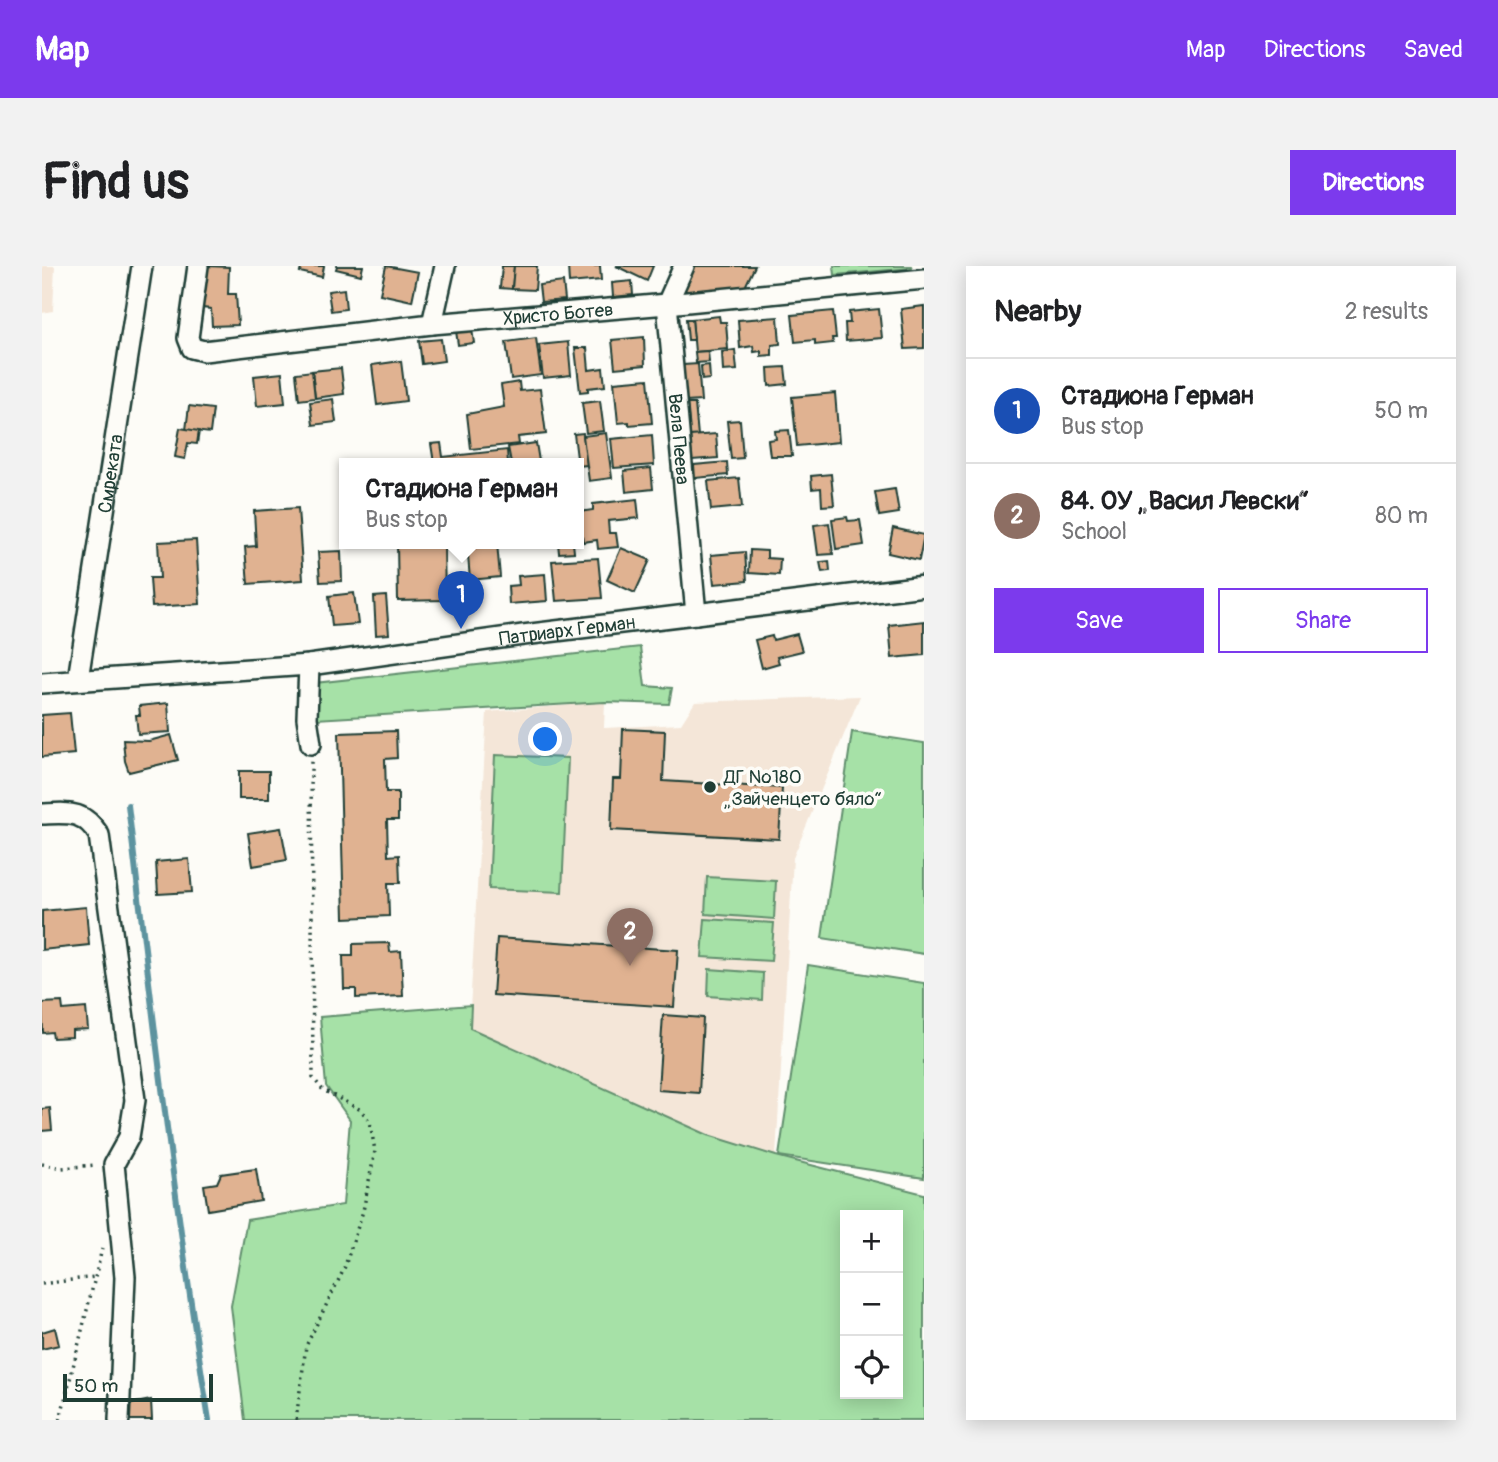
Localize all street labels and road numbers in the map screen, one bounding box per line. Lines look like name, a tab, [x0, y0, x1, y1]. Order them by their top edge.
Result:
street label: Христо Ботев	[502, 298, 614, 331]
street label: Вела Пеева	[662, 392, 695, 486]
street label: Смреката	[93, 432, 129, 515]
street label: Патриарх Герман	[498, 610, 637, 651]

